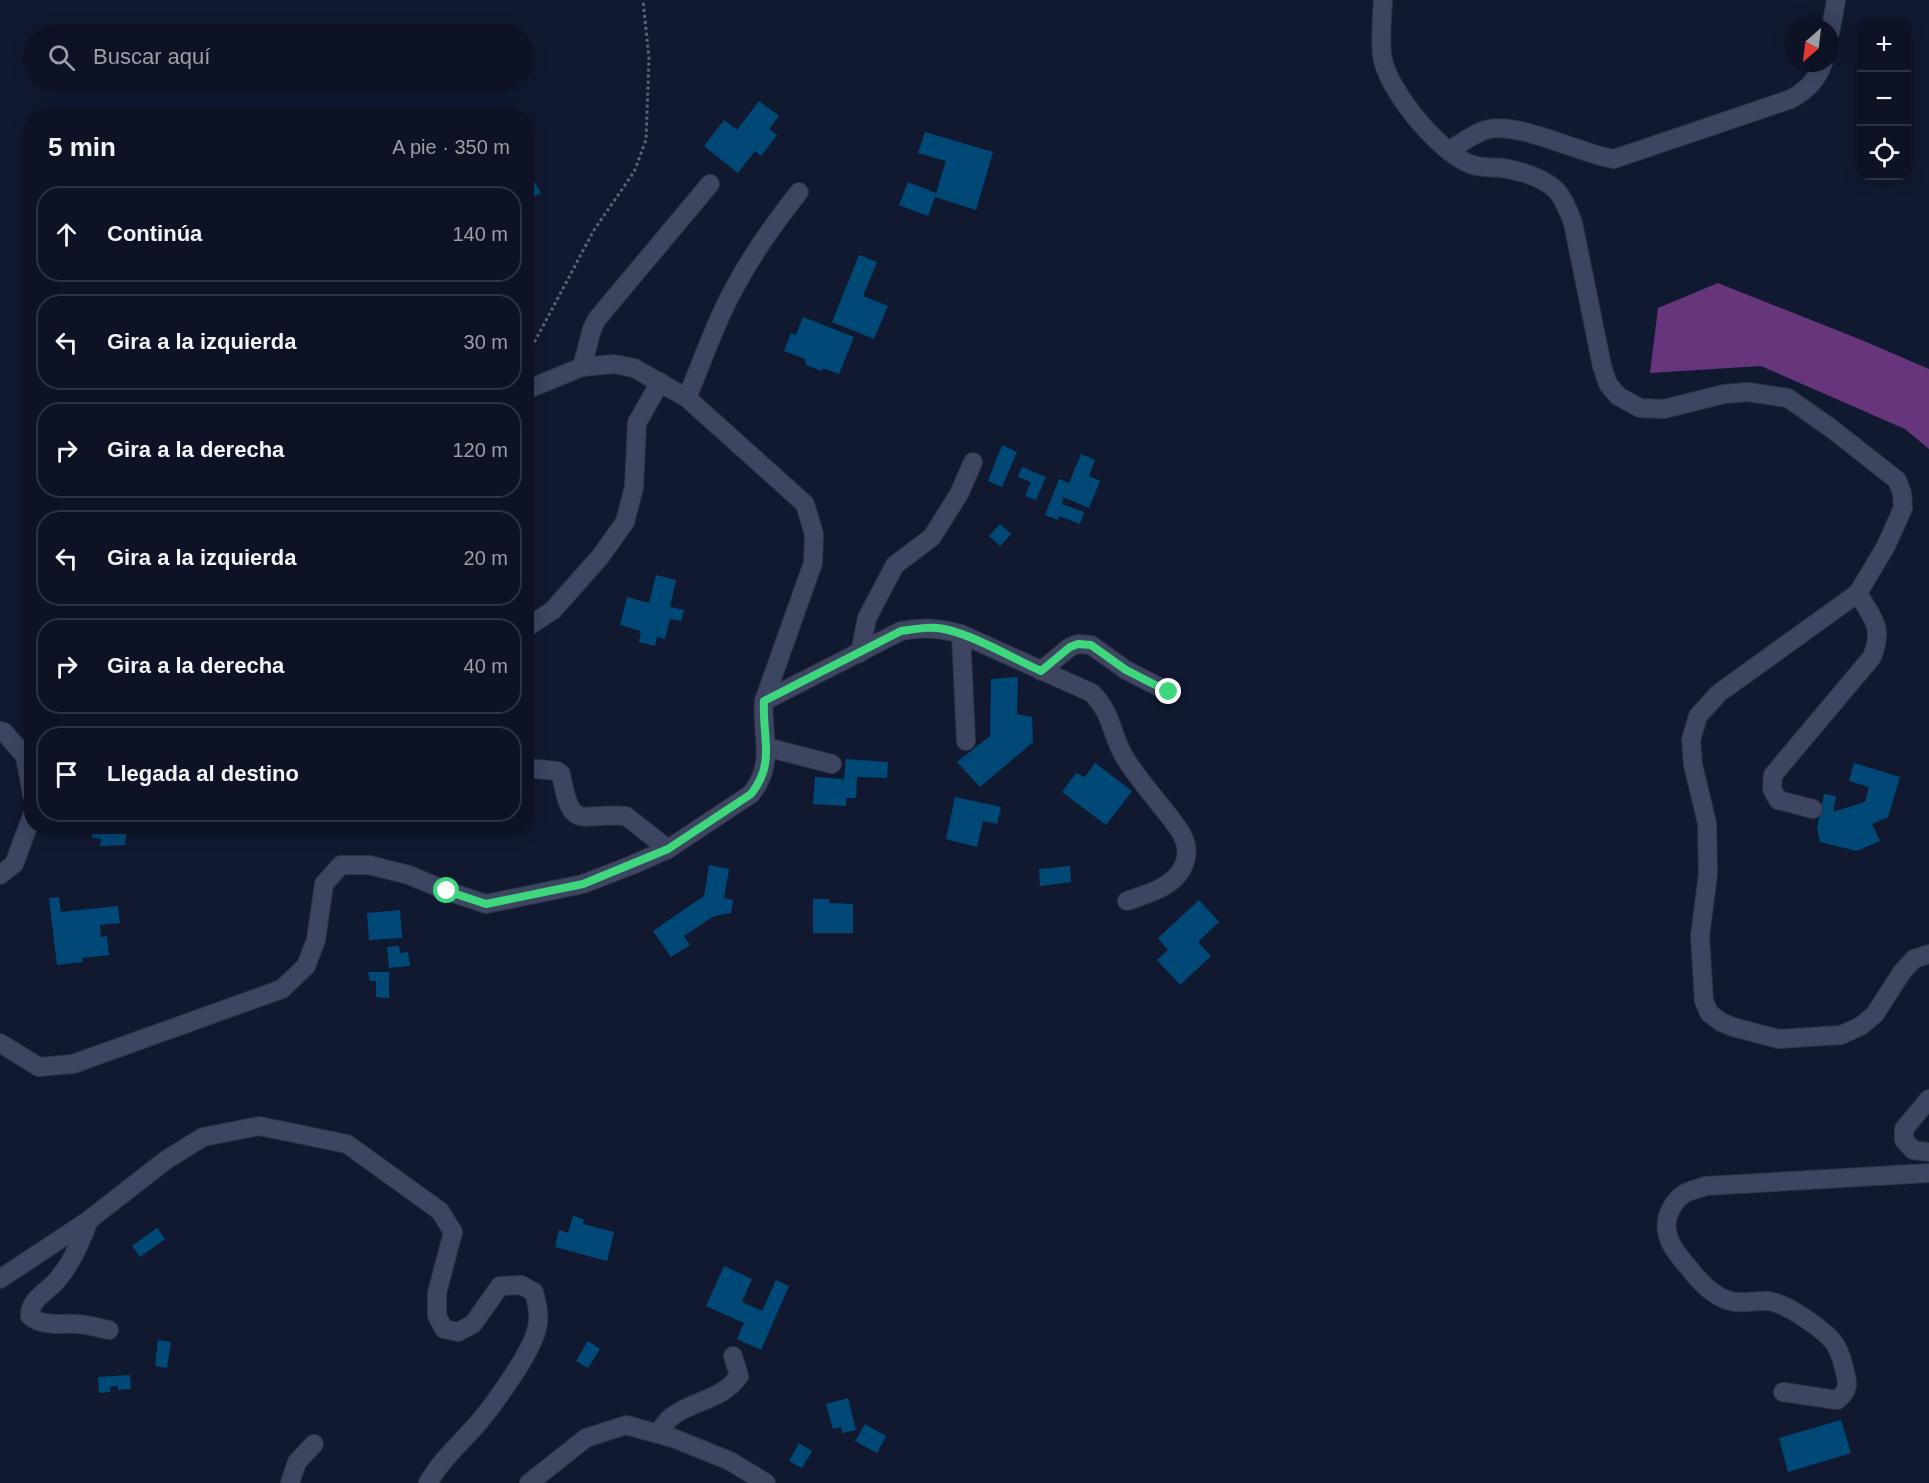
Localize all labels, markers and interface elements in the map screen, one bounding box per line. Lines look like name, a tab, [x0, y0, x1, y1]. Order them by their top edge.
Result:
north arrow	[1785, 18, 1839, 72]
map controls	[1857, 18, 1911, 180]
button: +	[1857, 18, 1911, 72]
search box	[24, 24, 534, 90]
icon: search	[45, 41, 78, 74]
text: Buscar aquí	[93, 44, 210, 69]
button: −	[1857, 72, 1911, 126]
button: locate	[1857, 126, 1911, 180]
text: 5 min	[48, 132, 116, 162]
text: A pie · 350 m	[392, 136, 510, 158]
icon: ahead	[50, 218, 83, 251]
text: Continúa	[107, 221, 202, 246]
text: 140 m	[452, 223, 508, 245]
icon: left	[50, 326, 83, 359]
text: Gira a la izquierda	[107, 329, 297, 354]
text: 30 m	[464, 331, 508, 353]
icon: right	[50, 434, 83, 467]
text: Gira a la derecha	[107, 437, 284, 462]
text: 120 m	[452, 439, 508, 461]
icon: left	[50, 542, 83, 575]
text: Gira a la izquierda	[107, 545, 297, 570]
text: 20 m	[464, 547, 508, 569]
icon: right	[50, 650, 83, 683]
text: Gira a la derecha	[107, 653, 284, 678]
text: 40 m	[464, 655, 508, 677]
route end	[1155, 678, 1181, 704]
icon: arrive	[50, 758, 83, 791]
text: Llegada al destino	[107, 761, 299, 786]
route start	[433, 877, 459, 903]

